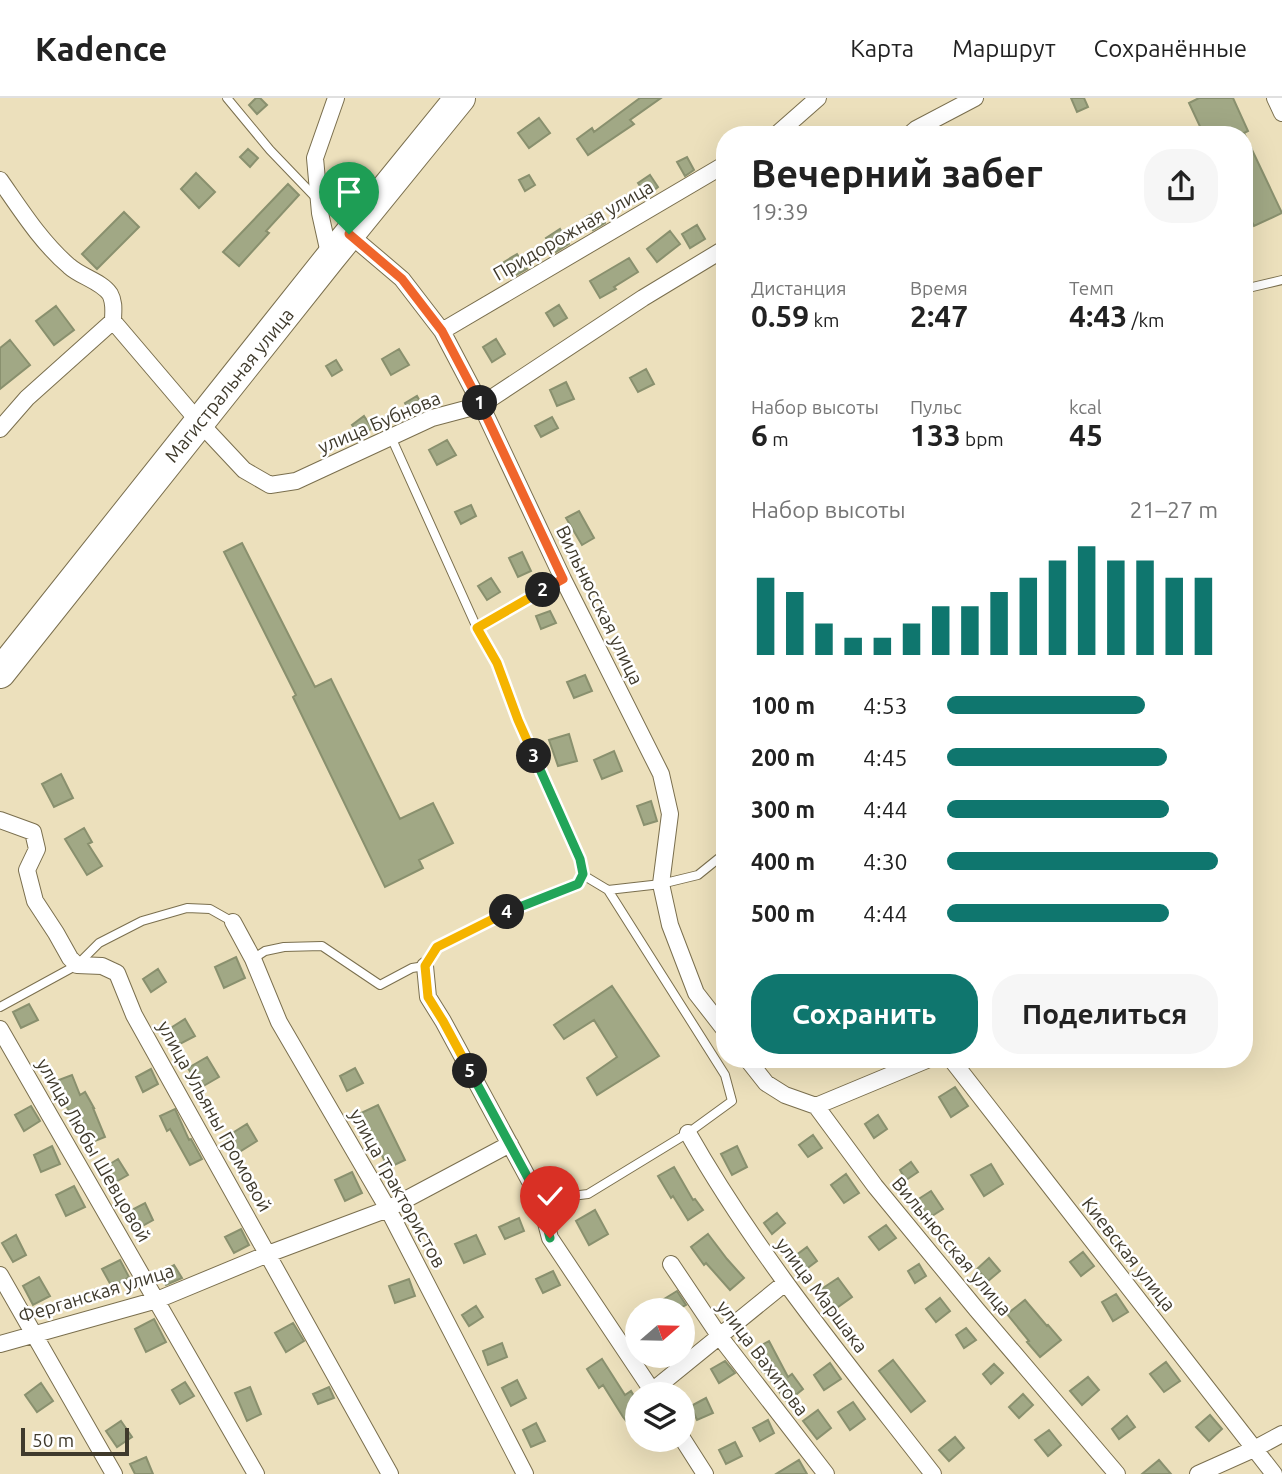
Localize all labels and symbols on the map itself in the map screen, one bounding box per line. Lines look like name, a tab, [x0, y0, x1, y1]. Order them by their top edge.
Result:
pin	[319, 162, 379, 234]
street label: Придорожная улица	[489, 175, 657, 285]
street label: Магистральная улица	[160, 303, 298, 467]
street label: улица Бубнова	[315, 386, 443, 458]
pin: 1	[462, 386, 498, 420]
street label: Вильнюсская улица	[552, 522, 648, 688]
pin: 2	[526, 573, 560, 608]
pin: 3	[516, 738, 552, 774]
pin: 4	[490, 894, 524, 930]
street label: улица Ульяны Громовой	[153, 1017, 277, 1215]
street label: улица Любы Шевцовой	[32, 1054, 156, 1246]
pin: 5	[452, 1054, 488, 1088]
street label: улица Трактористов	[345, 1105, 451, 1271]
pin	[520, 1166, 580, 1238]
street label: Вильнюсская улица	[888, 1172, 1016, 1320]
street label: Киевская улица	[1078, 1193, 1180, 1315]
street label: улица Маршака	[772, 1233, 872, 1357]
street label: Ферганская улица	[16, 1259, 176, 1327]
street label: улица Вахитова	[712, 1296, 814, 1420]
north arrow	[625, 1298, 695, 1368]
scale bar	[21, 1425, 130, 1457]

